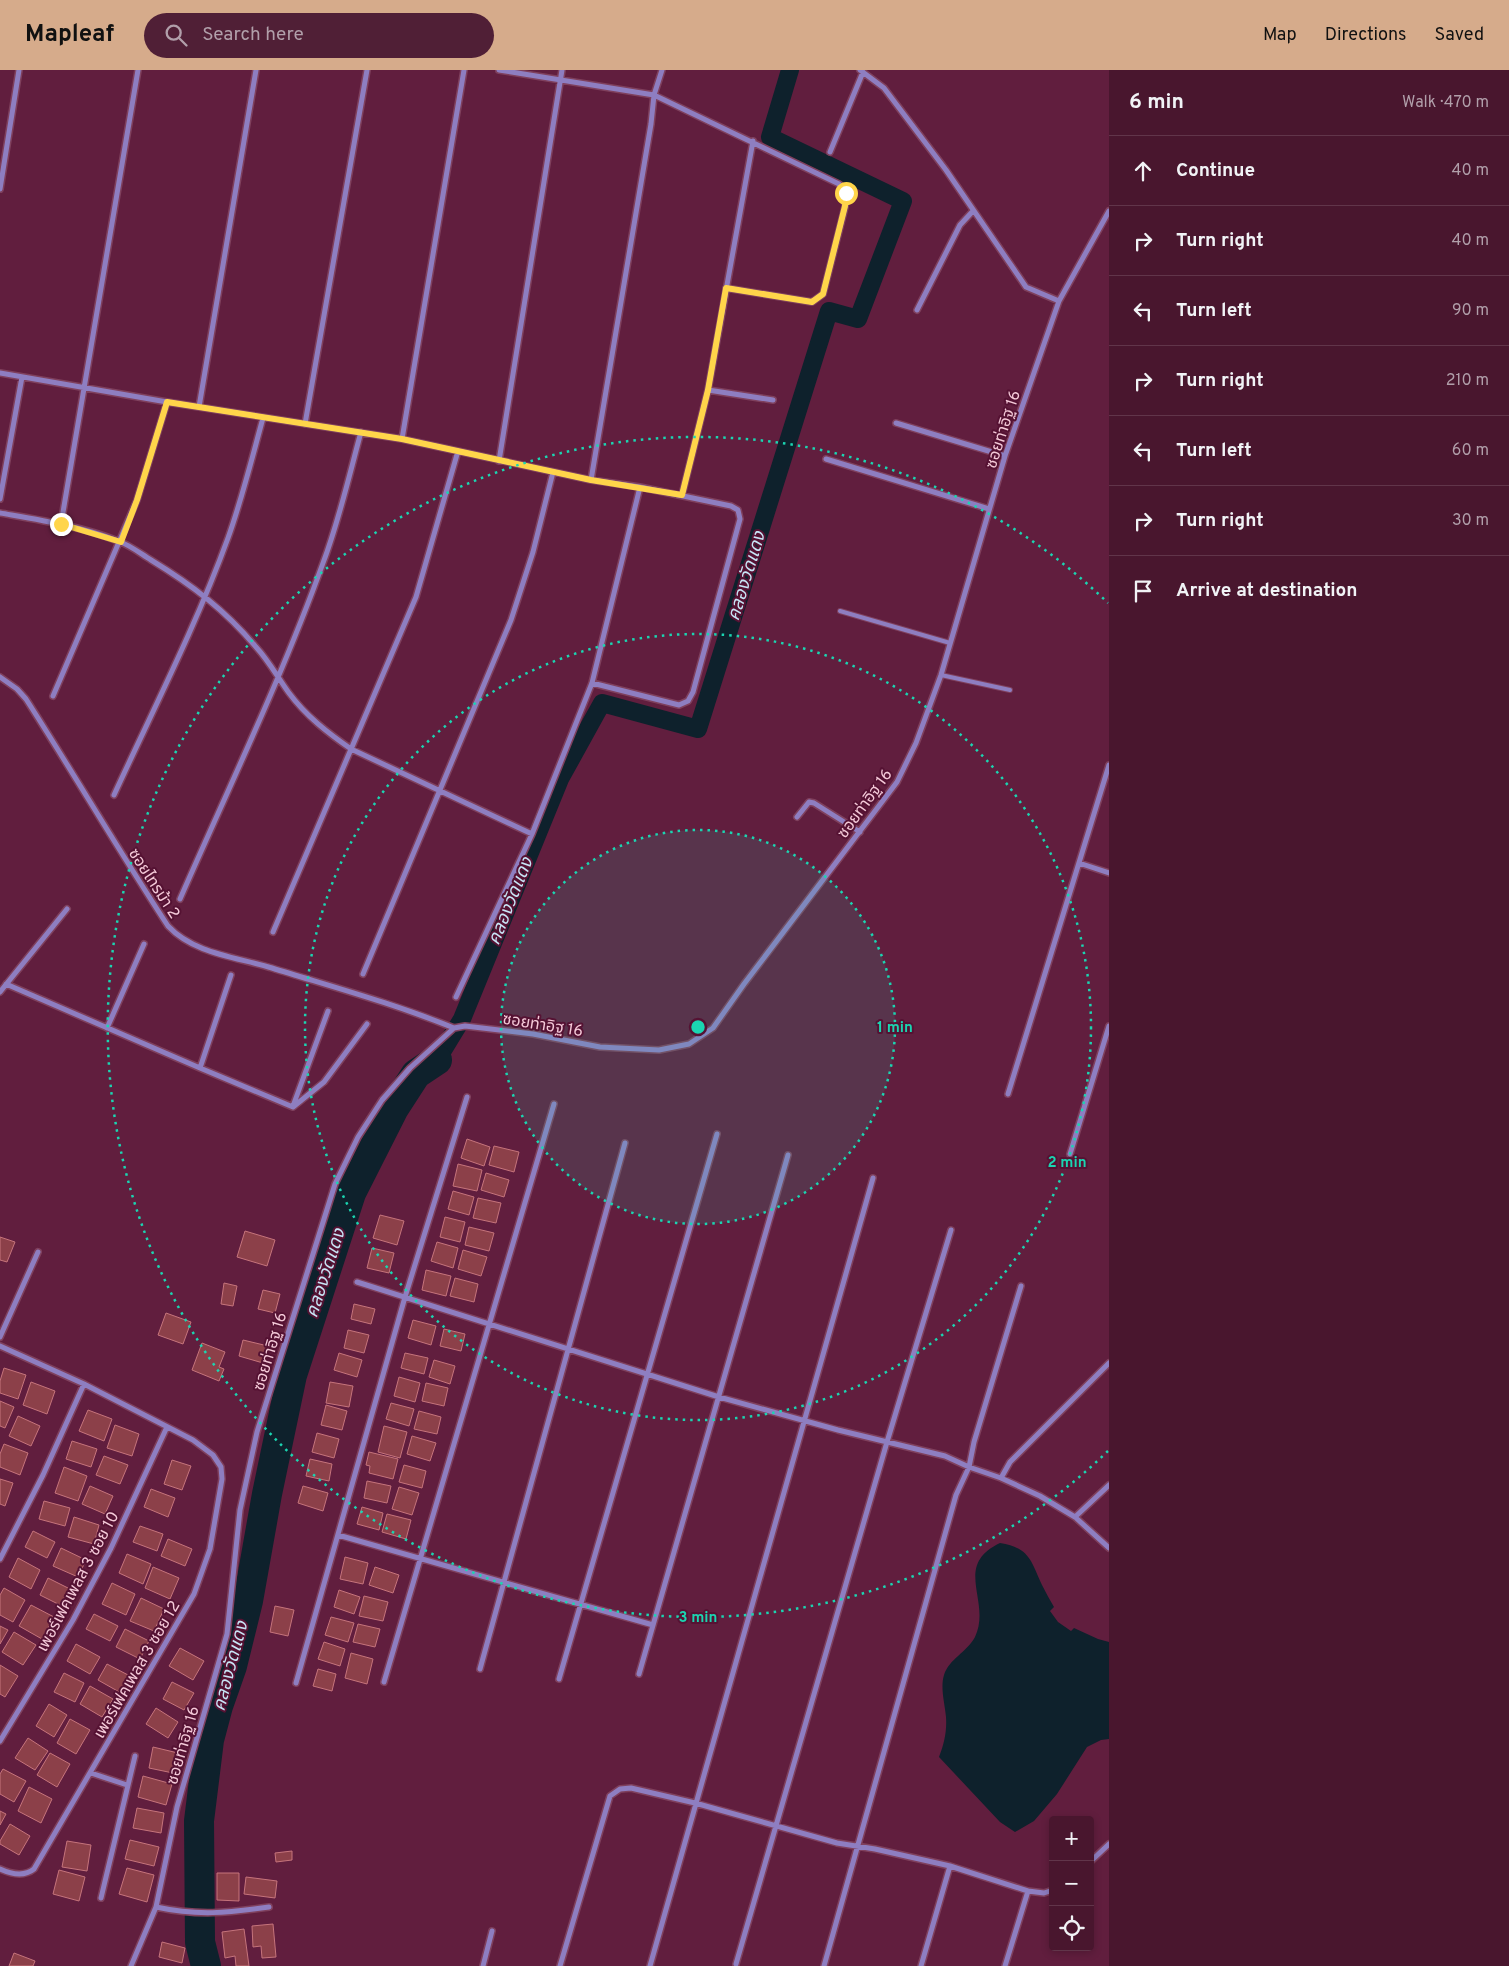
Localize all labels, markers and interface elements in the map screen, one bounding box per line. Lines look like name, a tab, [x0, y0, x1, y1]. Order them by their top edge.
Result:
search box	[144, 13, 494, 58]
text: Mapleaf	[25, 20, 114, 50]
icon: search	[162, 21, 190, 49]
text: Search here	[202, 23, 304, 47]
text: Map	[1263, 24, 1297, 47]
text: Directions	[1325, 24, 1407, 47]
text: Saved	[1435, 24, 1484, 47]
text: 6 min	[1129, 89, 1184, 116]
text: Walk · 470 m	[1402, 93, 1489, 113]
icon: ahead	[1129, 157, 1157, 185]
text: Continue	[1176, 159, 1255, 183]
text: 40 m	[1451, 161, 1489, 181]
route start	[835, 182, 858, 205]
icon: right	[1129, 227, 1157, 255]
text: Turn right	[1176, 229, 1264, 253]
text: 40 m	[1451, 231, 1489, 251]
icon: left	[1129, 297, 1157, 325]
text: Turn left	[1176, 299, 1252, 323]
text: 90 m	[1452, 301, 1489, 321]
icon: right	[1129, 367, 1157, 395]
text: Turn right	[1176, 369, 1264, 393]
text: 210 m	[1446, 371, 1489, 391]
street label: ซอยท่าอิฐ 16	[982, 388, 1026, 471]
icon: left	[1129, 437, 1157, 465]
text: Turn left	[1176, 439, 1252, 463]
text: 60 m	[1452, 441, 1489, 461]
icon: right	[1129, 507, 1157, 535]
text: Turn right	[1176, 509, 1264, 533]
text: 30 m	[1452, 511, 1489, 531]
route end	[50, 513, 73, 536]
water label: คลองวัดแดง	[723, 528, 772, 624]
icon: arrive	[1129, 577, 1157, 605]
text: Arrive at destination	[1176, 579, 1357, 603]
street label: ซอยท่าอิฐ 16	[834, 766, 898, 843]
street label: ซอยไทรม้า 2	[123, 845, 183, 923]
water label: คลองวัดแดง	[483, 853, 540, 949]
street label: ซอยท่าอิฐ 16	[501, 1010, 584, 1042]
centre of rings	[689, 1018, 707, 1036]
text: 1 min	[877, 1019, 913, 1038]
text: 2 min	[1047, 1154, 1087, 1173]
water label: คลองวัดแดง	[301, 1225, 352, 1321]
street label: ซอยท่าอิฐ 16	[250, 1310, 292, 1393]
street label: เพอร์เฟคเพลส 3 ซอย 10	[33, 1508, 124, 1656]
street label: เพอร์เฟคเพลส 3 ซอย 12	[90, 1598, 185, 1742]
text: 3 min	[678, 1609, 718, 1628]
water label: คลองวัดแดง	[208, 1618, 255, 1714]
street label: ซอยท่าอิฐ 16	[163, 1704, 205, 1787]
map controls	[1049, 1816, 1094, 1951]
button: +	[1049, 1816, 1094, 1861]
button: −	[1049, 1861, 1094, 1906]
button: locate	[1049, 1906, 1094, 1951]

